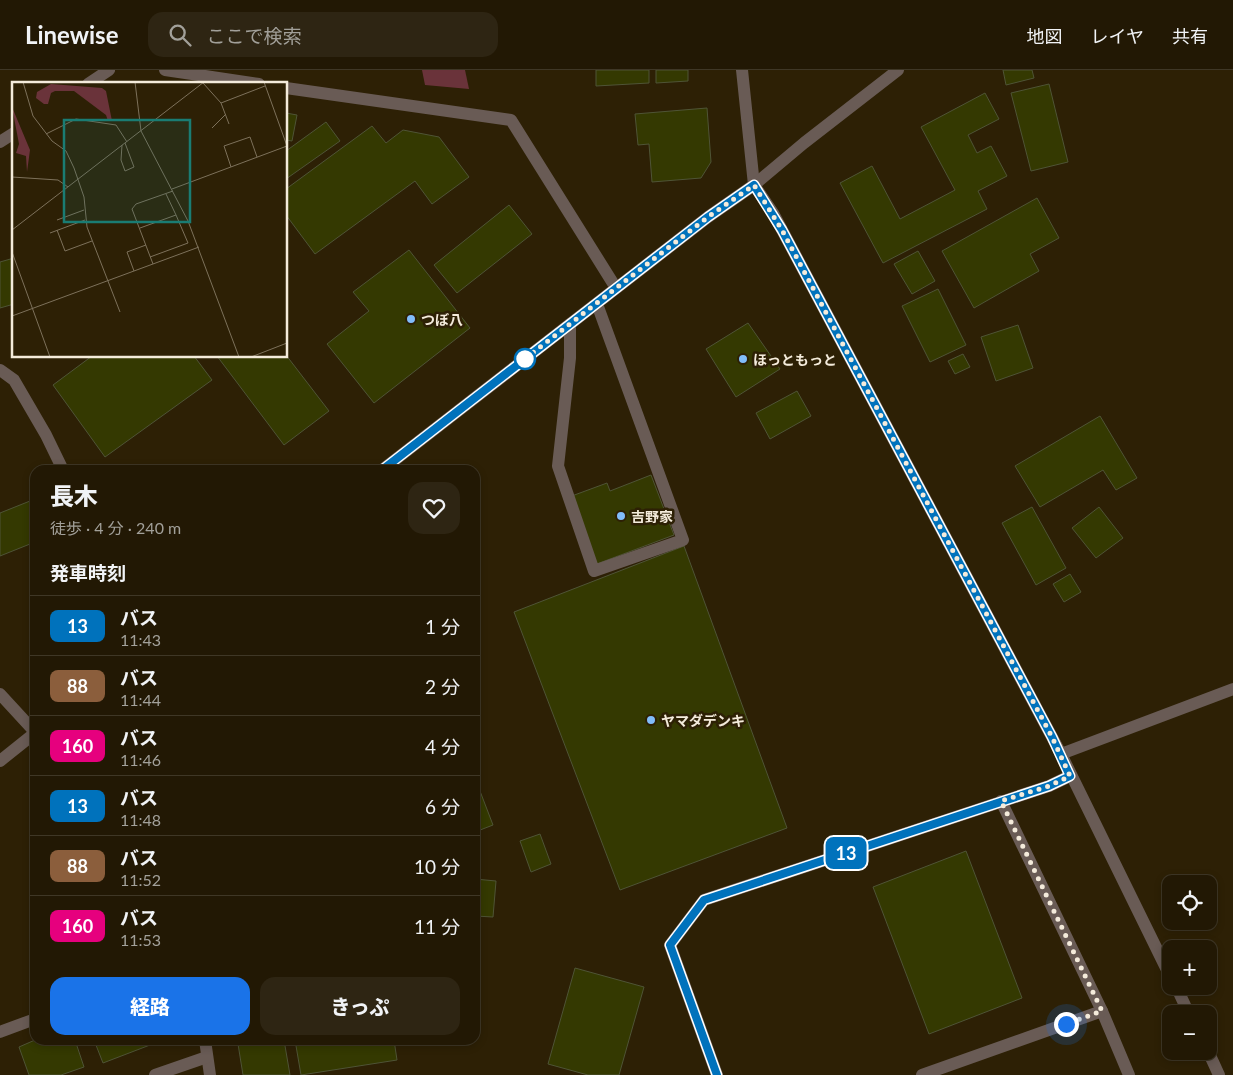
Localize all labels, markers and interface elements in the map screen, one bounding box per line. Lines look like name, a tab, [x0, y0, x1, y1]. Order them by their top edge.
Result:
search box	[148, 12, 498, 57]
text: Linewise	[25, 20, 118, 49]
icon: search	[166, 21, 194, 49]
text: ここで検索	[206, 24, 301, 47]
text: 地図	[1027, 25, 1063, 47]
text: レイヤ	[1091, 25, 1144, 47]
text: 共有	[1172, 25, 1208, 47]
inset map	[12, 82, 288, 358]
place label: つぼ八	[421, 311, 463, 328]
marker: つぼ八	[405, 313, 417, 325]
unlabelled marker	[514, 348, 536, 370]
place label: ほっともっと	[753, 351, 837, 368]
marker: ほっともっと	[737, 353, 749, 365]
text: 長木	[50, 481, 98, 510]
button: heart	[408, 482, 460, 534]
place label: 吉野家	[631, 508, 673, 525]
marker: 吉野家	[615, 510, 627, 522]
text: 徒歩 · 4 分 · 240 m	[50, 518, 181, 537]
text: 発車時刻	[50, 561, 126, 584]
text: バス	[120, 606, 158, 629]
text: 13	[67, 615, 88, 637]
text: 1 分	[425, 615, 460, 638]
text: 11:43	[120, 630, 161, 649]
text: バス	[120, 666, 158, 689]
text: 88	[67, 675, 88, 697]
text: 2 分	[425, 675, 460, 698]
text: 11:44	[120, 690, 161, 709]
place label: ヤマダデンキ	[661, 712, 745, 729]
marker: ヤマダデンキ	[645, 714, 657, 726]
text: バス	[120, 726, 158, 749]
text: 160	[62, 735, 93, 757]
text: 4 分	[425, 735, 460, 758]
text: 11:46	[120, 750, 161, 769]
text: バス	[120, 786, 158, 809]
text: 13	[67, 795, 88, 817]
text: 6 分	[425, 795, 460, 818]
text: 11:48	[120, 810, 161, 829]
line badge: 13	[824, 837, 868, 869]
text: 13	[836, 842, 856, 864]
text: バス	[120, 846, 158, 869]
text: 88	[67, 855, 88, 877]
text: 10 分	[414, 855, 460, 878]
text: 11:52	[120, 870, 161, 889]
map controls	[1162, 875, 1217, 1060]
button: locate	[1162, 875, 1217, 930]
text: バス	[120, 906, 158, 929]
text: 160	[62, 915, 93, 937]
text: 11 分	[414, 915, 460, 938]
text: 11:53	[120, 930, 161, 949]
button: +	[1162, 940, 1217, 995]
button: 経路	[50, 977, 250, 1035]
button: きっぷ	[260, 977, 460, 1035]
button: −	[1162, 1005, 1217, 1060]
your location	[1054, 1012, 1079, 1037]

